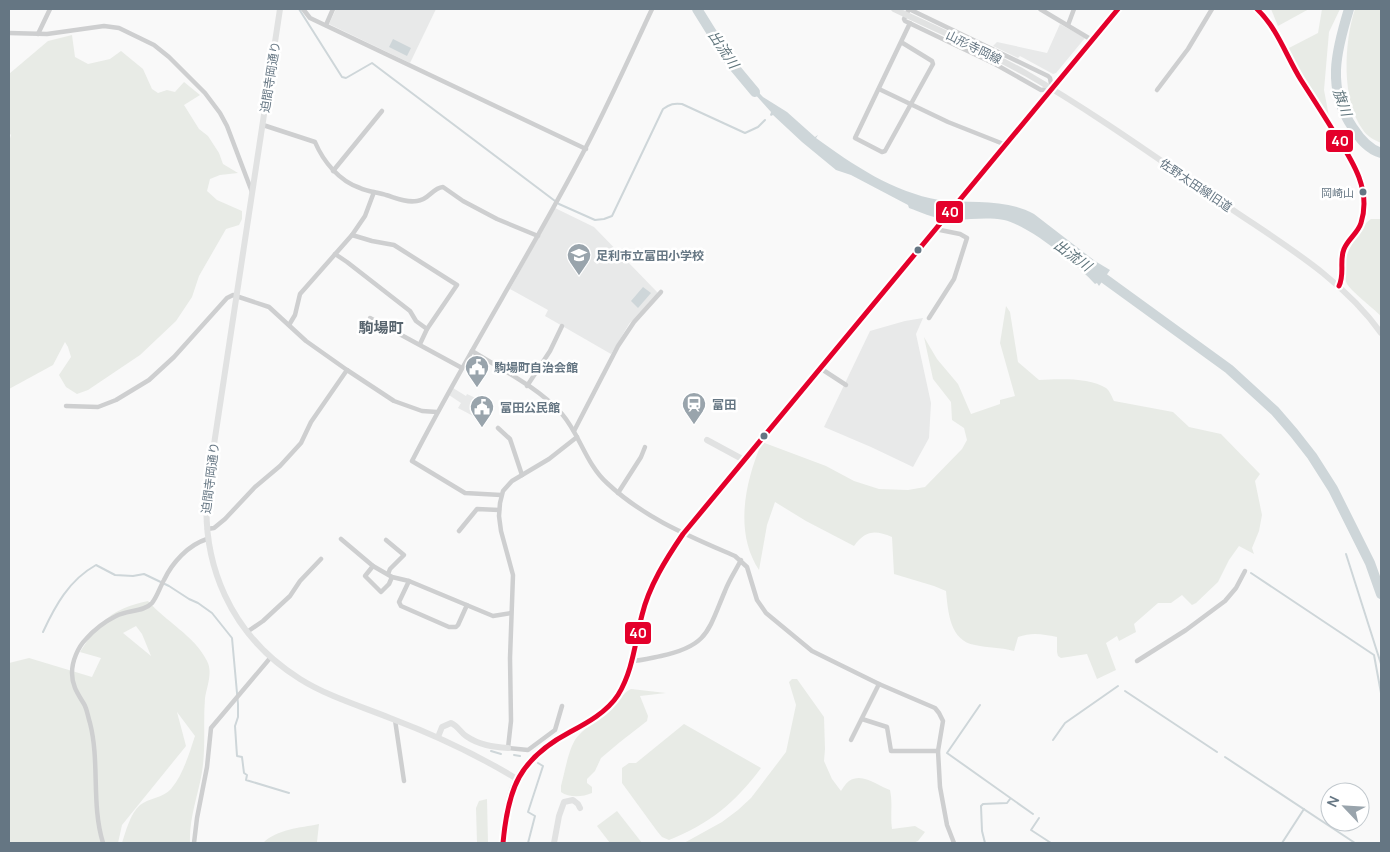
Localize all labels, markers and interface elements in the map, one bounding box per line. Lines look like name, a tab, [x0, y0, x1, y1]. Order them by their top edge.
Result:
water label: 出流川	[704, 26, 745, 73]
street label: 山形寺岡線	[943, 26, 1005, 68]
street label: 迫間寺岡通り	[256, 40, 284, 114]
water label: 旗川	[1329, 86, 1357, 120]
line badge: 40	[1325, 129, 1354, 153]
text: 40	[1331, 131, 1349, 150]
street label: 佐野太田線旧道	[1156, 154, 1236, 216]
place label: 岡崎山	[1321, 185, 1354, 200]
marker: 岡崎山	[1358, 187, 1368, 197]
line badge: 40	[935, 200, 964, 224]
text: 40	[941, 202, 959, 221]
water label: 出流川	[1050, 235, 1097, 276]
school or university icon: 足利市立富田小学校	[566, 242, 592, 276]
unlabelled marker	[913, 245, 923, 255]
place label: 足利市立富田小学校	[596, 247, 704, 264]
district label: 駒場町	[358, 317, 404, 338]
public building icon: 駒場町自治会館	[464, 354, 490, 388]
place label: 駒場町自治会館	[494, 359, 578, 376]
station icon: 富田	[681, 391, 707, 425]
public building icon: 富田公民館	[469, 394, 495, 428]
place label: 富田	[712, 396, 736, 413]
place label: 富田公民館	[500, 399, 560, 416]
unlabelled marker	[759, 431, 769, 441]
street label: 迫間寺岡通り	[197, 441, 223, 515]
line badge: 40	[624, 621, 652, 645]
text: 40	[629, 623, 647, 642]
north arrow	[1320, 782, 1370, 832]
text: N	[1322, 793, 1344, 810]

